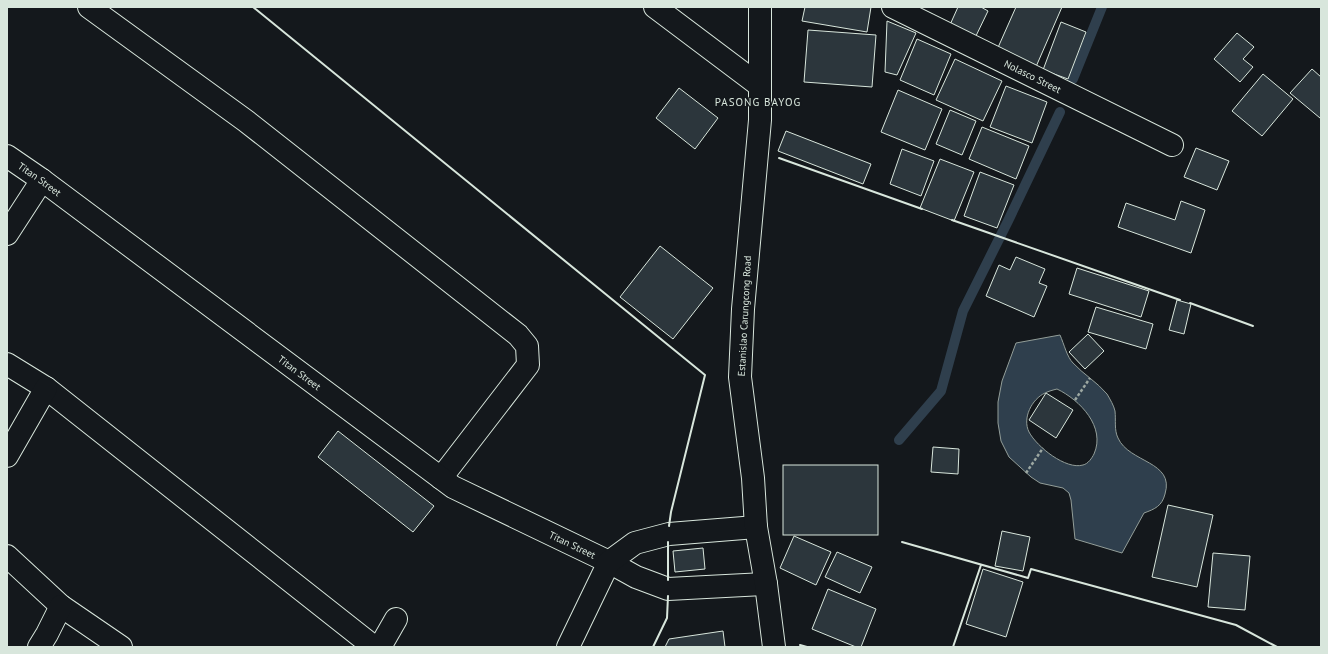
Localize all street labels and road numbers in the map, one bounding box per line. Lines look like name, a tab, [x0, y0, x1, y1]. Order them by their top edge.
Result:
street label: Nolasco Street	[1002, 57, 1064, 96]
street label: Titan Street	[15, 159, 64, 200]
street label: Estanislao Carungcong Road	[735, 255, 754, 377]
street label: Titan Street	[275, 353, 324, 393]
street label: Titan Street	[547, 528, 598, 562]

